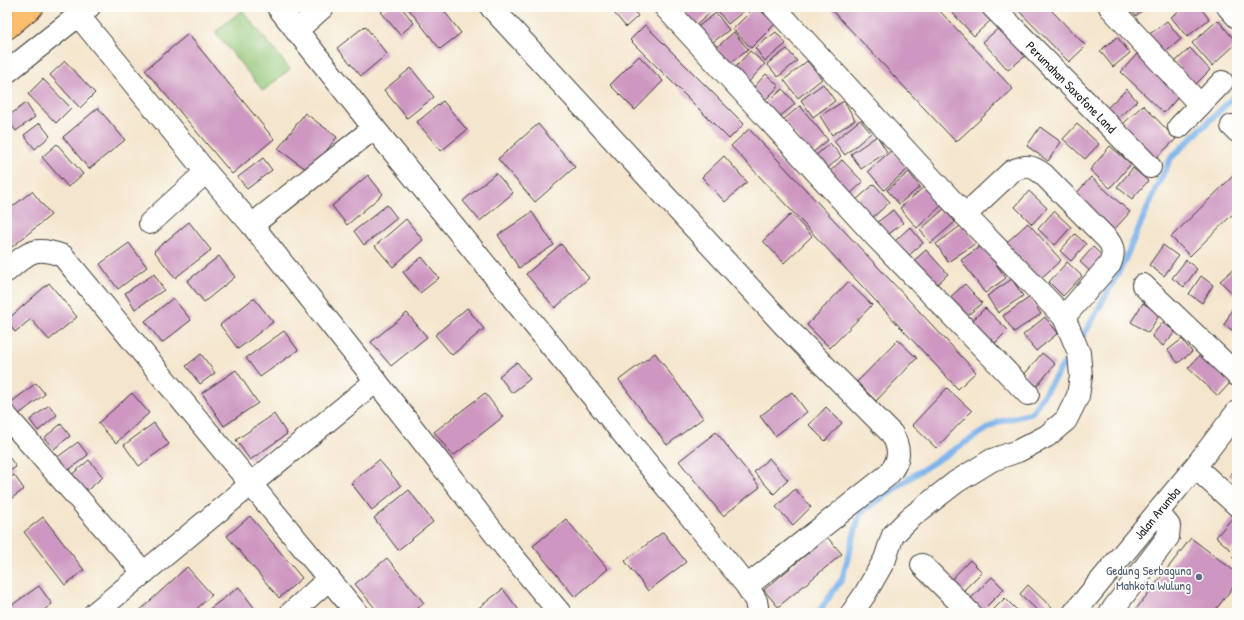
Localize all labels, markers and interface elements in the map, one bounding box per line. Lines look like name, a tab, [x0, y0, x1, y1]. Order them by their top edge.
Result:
street label: Perumahan Saxofone Land	[1022, 37, 1121, 137]
street label: Jalan Arumba	[1130, 483, 1184, 543]
place label: Gedung Serbaguna Mahkota Wulung	[1106, 561, 1191, 594]
marker: Gedung Serbaguna Mahkota Wulung	[1194, 572, 1204, 582]

